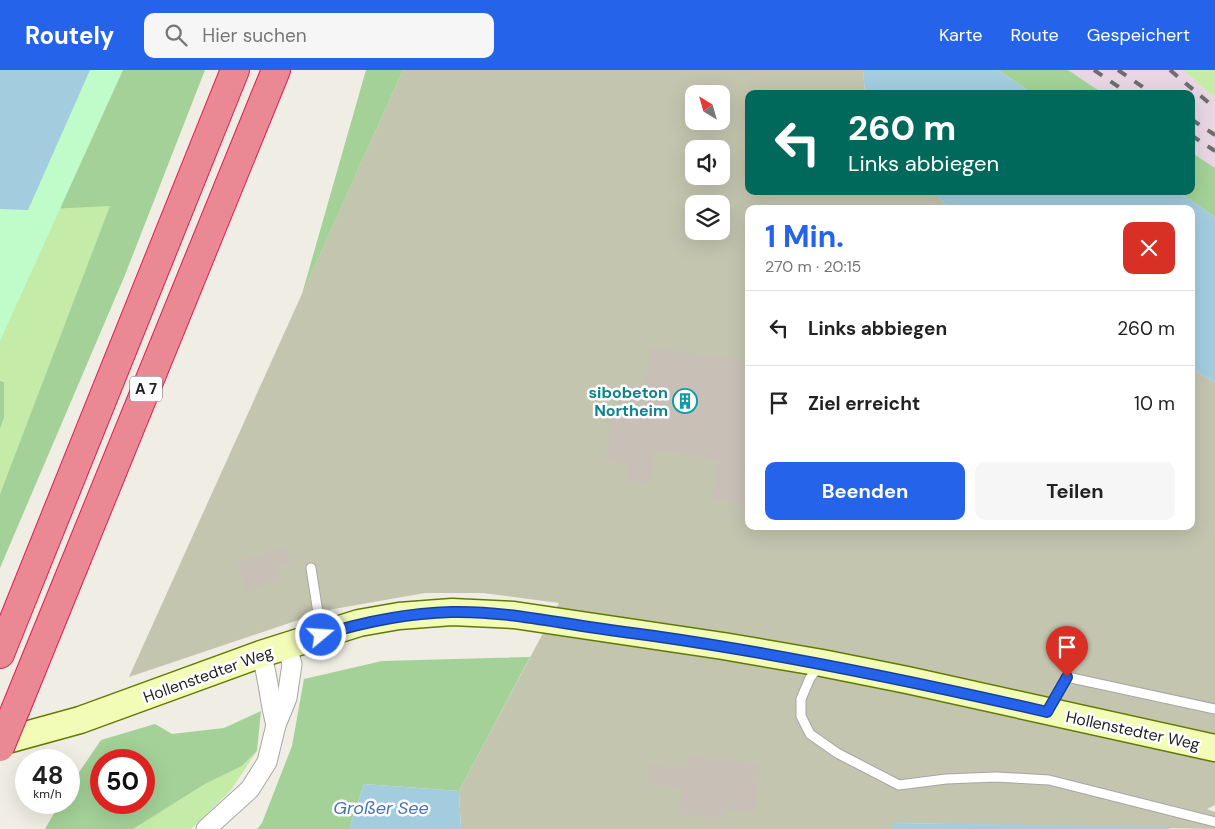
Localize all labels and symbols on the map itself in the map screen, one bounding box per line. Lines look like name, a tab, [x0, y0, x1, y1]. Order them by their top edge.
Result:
north arrow	[685, 85, 730, 130]
road number: A 7	[130, 376, 162, 402]
place label: sibobeton Northeim	[589, 382, 668, 421]
building icon: sibobeton Northeim	[672, 388, 698, 414]
position arrow	[294, 608, 346, 660]
pin	[1046, 626, 1088, 677]
street label: Hollenstedter Weg	[140, 641, 276, 708]
street label: Hollenstedter Weg	[1064, 706, 1202, 755]
speed limit sign: 50	[90, 749, 155, 814]
water label: Großer See	[333, 796, 429, 820]

